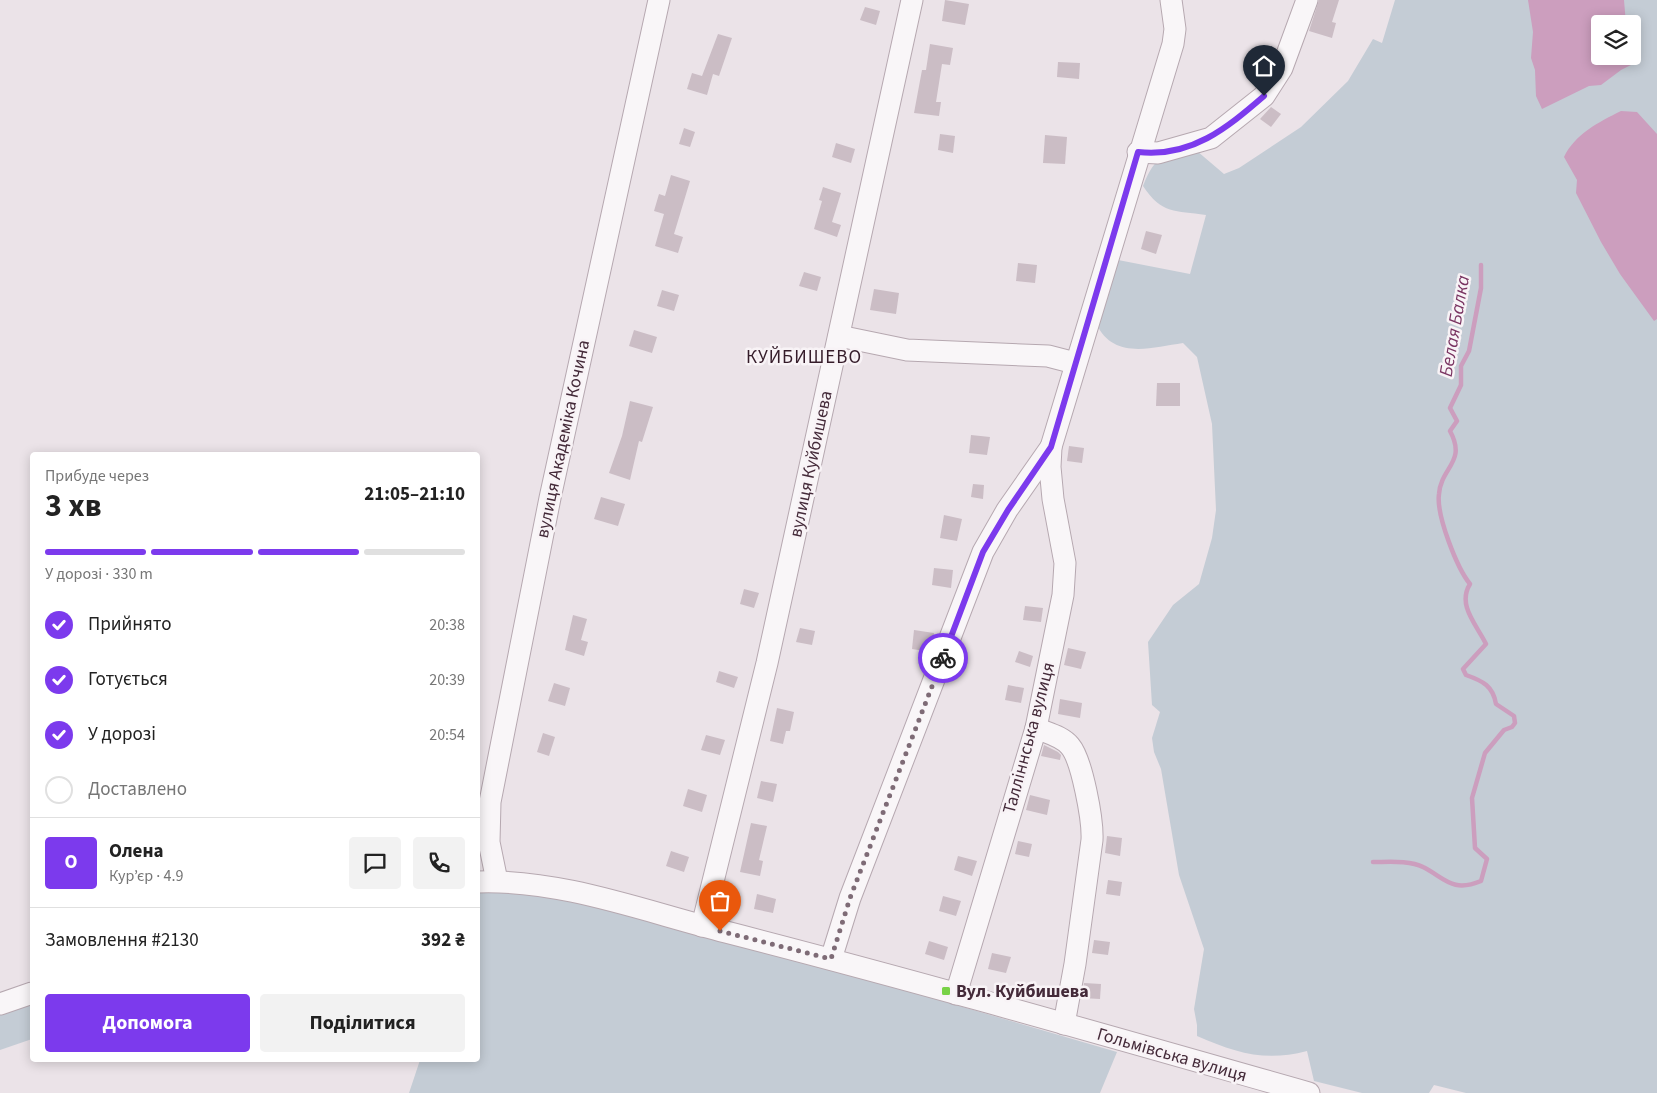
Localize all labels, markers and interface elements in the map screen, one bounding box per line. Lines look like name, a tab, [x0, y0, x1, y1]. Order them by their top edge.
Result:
map controls	[1591, 15, 1641, 65]
button: layers	[1591, 15, 1641, 65]
pin	[1243, 45, 1285, 96]
icon: home	[1250, 52, 1278, 80]
water label: Белая Балка	[1433, 273, 1477, 379]
street label: вулиця Академіка Кочина	[530, 338, 596, 540]
district label: КУЙБИШЕВО	[746, 344, 862, 371]
street label: вулиця Куйбишева	[783, 388, 839, 540]
text: Прибуде через	[45, 465, 149, 487]
text: 21:05–21:10	[364, 481, 465, 508]
text: 3 хв	[45, 483, 102, 529]
text: У дорозі · 330 m	[45, 563, 153, 585]
icon: check	[45, 611, 73, 639]
text: Прийнято	[88, 611, 172, 638]
text: 20:38	[429, 614, 465, 636]
courier	[918, 633, 968, 683]
icon: bike	[929, 644, 957, 672]
street label: Талліннська вулиця	[997, 659, 1061, 817]
icon: check	[45, 666, 73, 694]
text: Готується	[88, 666, 168, 693]
text: 20:39	[429, 669, 465, 691]
icon: check	[45, 721, 73, 749]
text: У дорозі	[88, 721, 156, 748]
text: 20:54	[429, 724, 465, 746]
text: Доставлено	[88, 776, 187, 803]
button: chat	[349, 837, 401, 889]
button: phone	[413, 837, 465, 889]
text: Олена	[109, 838, 163, 865]
text: О	[65, 849, 78, 876]
text: Кур’єр · 4.9	[109, 865, 183, 887]
pin	[699, 880, 741, 931]
icon: bag	[706, 887, 734, 915]
text: Замовлення #2130	[45, 927, 199, 954]
text: 392 ₴	[421, 927, 465, 954]
place label: Вул. Куйбишева	[956, 979, 1089, 1004]
marker: Вул. Куйбишева	[940, 985, 952, 997]
button: Допомога	[45, 994, 250, 1052]
button: Поділитися	[260, 994, 465, 1052]
street label: Гольмівська вулиця	[1094, 1022, 1250, 1088]

